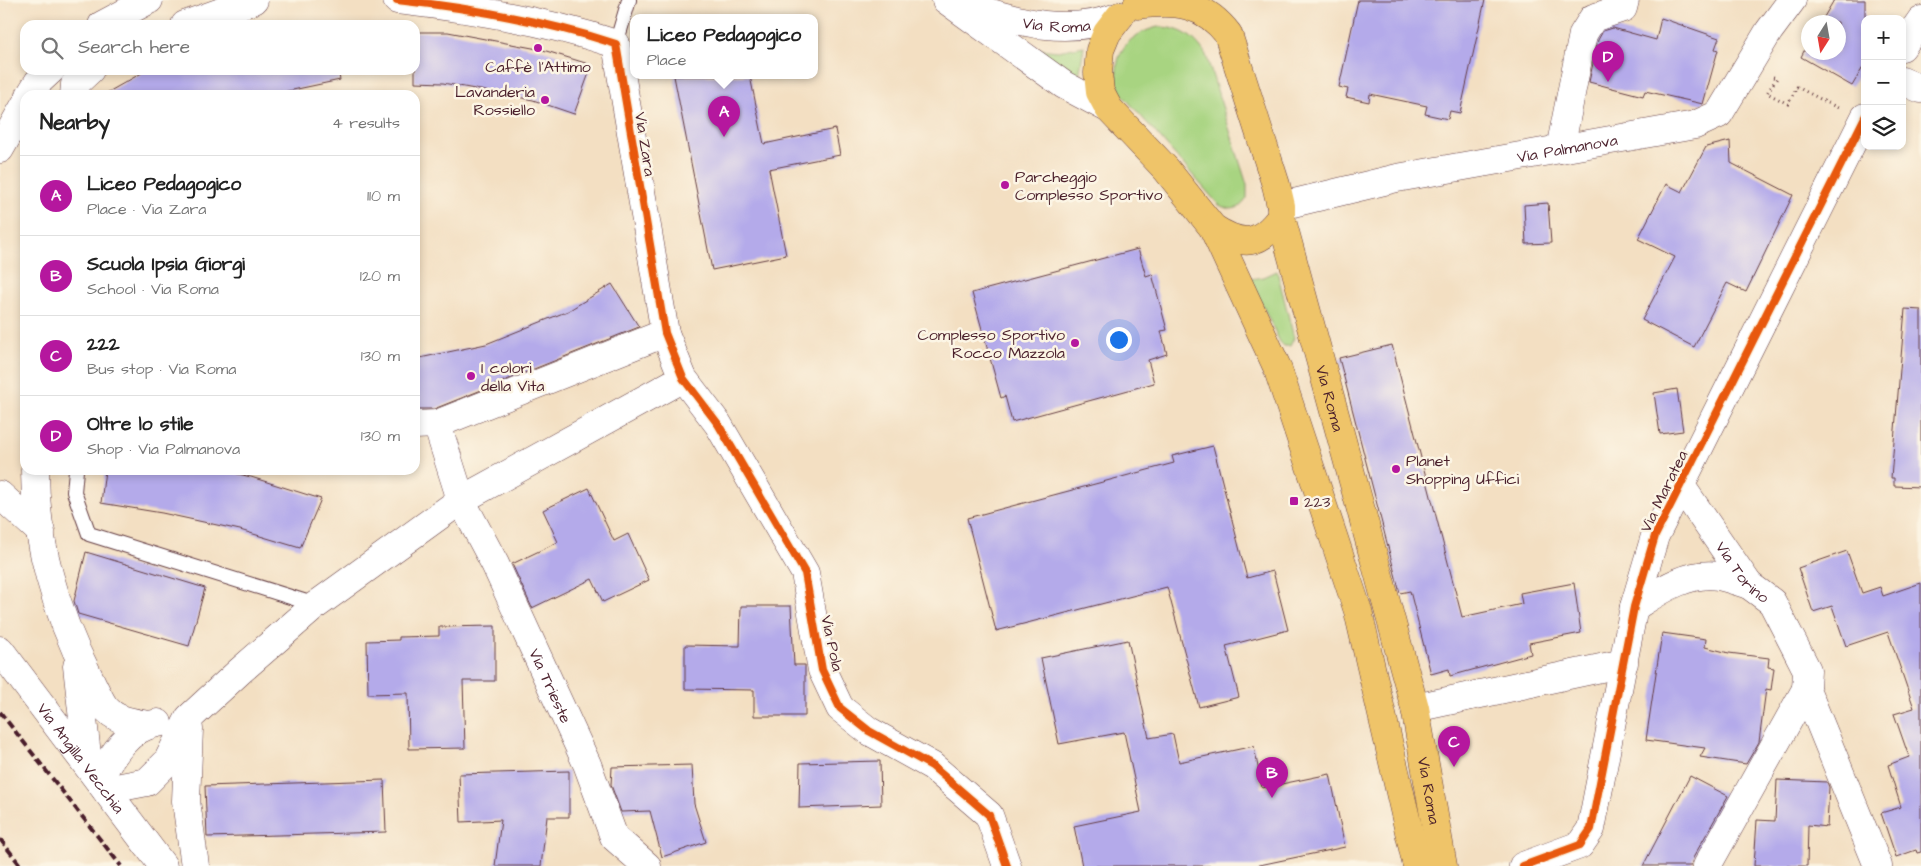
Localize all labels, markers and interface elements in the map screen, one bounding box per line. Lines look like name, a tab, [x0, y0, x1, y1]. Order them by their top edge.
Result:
street label: Via Roma	[1021, 12, 1092, 38]
popup	[630, 14, 818, 79]
north arrow	[1801, 15, 1846, 60]
map controls	[1861, 15, 1906, 150]
button: +	[1861, 15, 1906, 60]
search box	[20, 20, 420, 75]
text: Liceo Pedagogico	[647, 22, 801, 49]
icon: search	[38, 34, 66, 62]
text: Search here	[78, 34, 190, 61]
pin: D	[1592, 41, 1624, 82]
marker: Caffè l'Attimo	[532, 42, 544, 54]
text: Place	[647, 49, 686, 71]
place label: Caffè l'Attimo	[485, 56, 591, 78]
button: −	[1861, 60, 1906, 105]
place label: Lavanderia Rossiello	[455, 81, 535, 121]
marker: Lavanderia Rossiello	[539, 94, 551, 106]
pin: A	[708, 96, 740, 137]
button: layers	[1861, 105, 1906, 150]
text: Nearby	[40, 108, 110, 137]
street label: Via Zara	[629, 111, 661, 178]
text: 4 results	[332, 112, 400, 134]
street label: Via Palmanova	[1515, 129, 1619, 169]
place label: Parcheggio Complesso Sportivo	[1015, 166, 1163, 206]
text: Liceo Pedagogico	[87, 171, 241, 198]
marker: Parcheggio Complesso Sportivo	[999, 179, 1011, 191]
text: A	[51, 185, 61, 207]
text: 110 m	[367, 185, 400, 207]
text: Place · Via Zara	[87, 198, 206, 220]
text: Scuola Ipsia Giorgi	[87, 251, 245, 278]
text: B	[50, 265, 62, 287]
text: 120 m	[360, 265, 400, 287]
text: School · Via Roma	[87, 278, 219, 300]
place label: Complesso Sportivo Rocco Mazzola	[917, 324, 1065, 364]
your location	[1106, 327, 1132, 353]
text: 222	[87, 331, 120, 358]
marker: Complesso Sportivo Rocco Mazzola	[1069, 337, 1081, 349]
text: C	[50, 345, 62, 367]
text: 130 m	[361, 345, 400, 367]
place label: I colori della Vita	[481, 357, 545, 397]
text: Bus stop · Via Roma	[87, 358, 236, 380]
street label: Via Roma	[1310, 363, 1349, 434]
marker: I colori della Vita	[465, 370, 477, 382]
text: Oltre lo stile	[87, 411, 193, 438]
text: D	[51, 425, 61, 447]
text: 130 m	[361, 425, 400, 447]
text: Shop · Via Palmanova	[87, 438, 240, 460]
street label: Via Maratea	[1635, 447, 1693, 536]
place label: Planet Shopping Uffici	[1406, 450, 1520, 491]
marker: Planet Shopping Uffici	[1390, 463, 1402, 475]
place label: 223	[1304, 491, 1330, 513]
marker: 223	[1288, 495, 1300, 507]
street label: Via Torino	[1710, 537, 1773, 608]
street label: Via Pola	[815, 613, 849, 673]
street label: Via Trieste	[523, 645, 577, 727]
street label: Via Angilla Vecchia	[32, 699, 129, 818]
pin: C	[1438, 726, 1470, 767]
street label: Via Roma	[1412, 755, 1445, 826]
pin: B	[1256, 757, 1288, 798]

